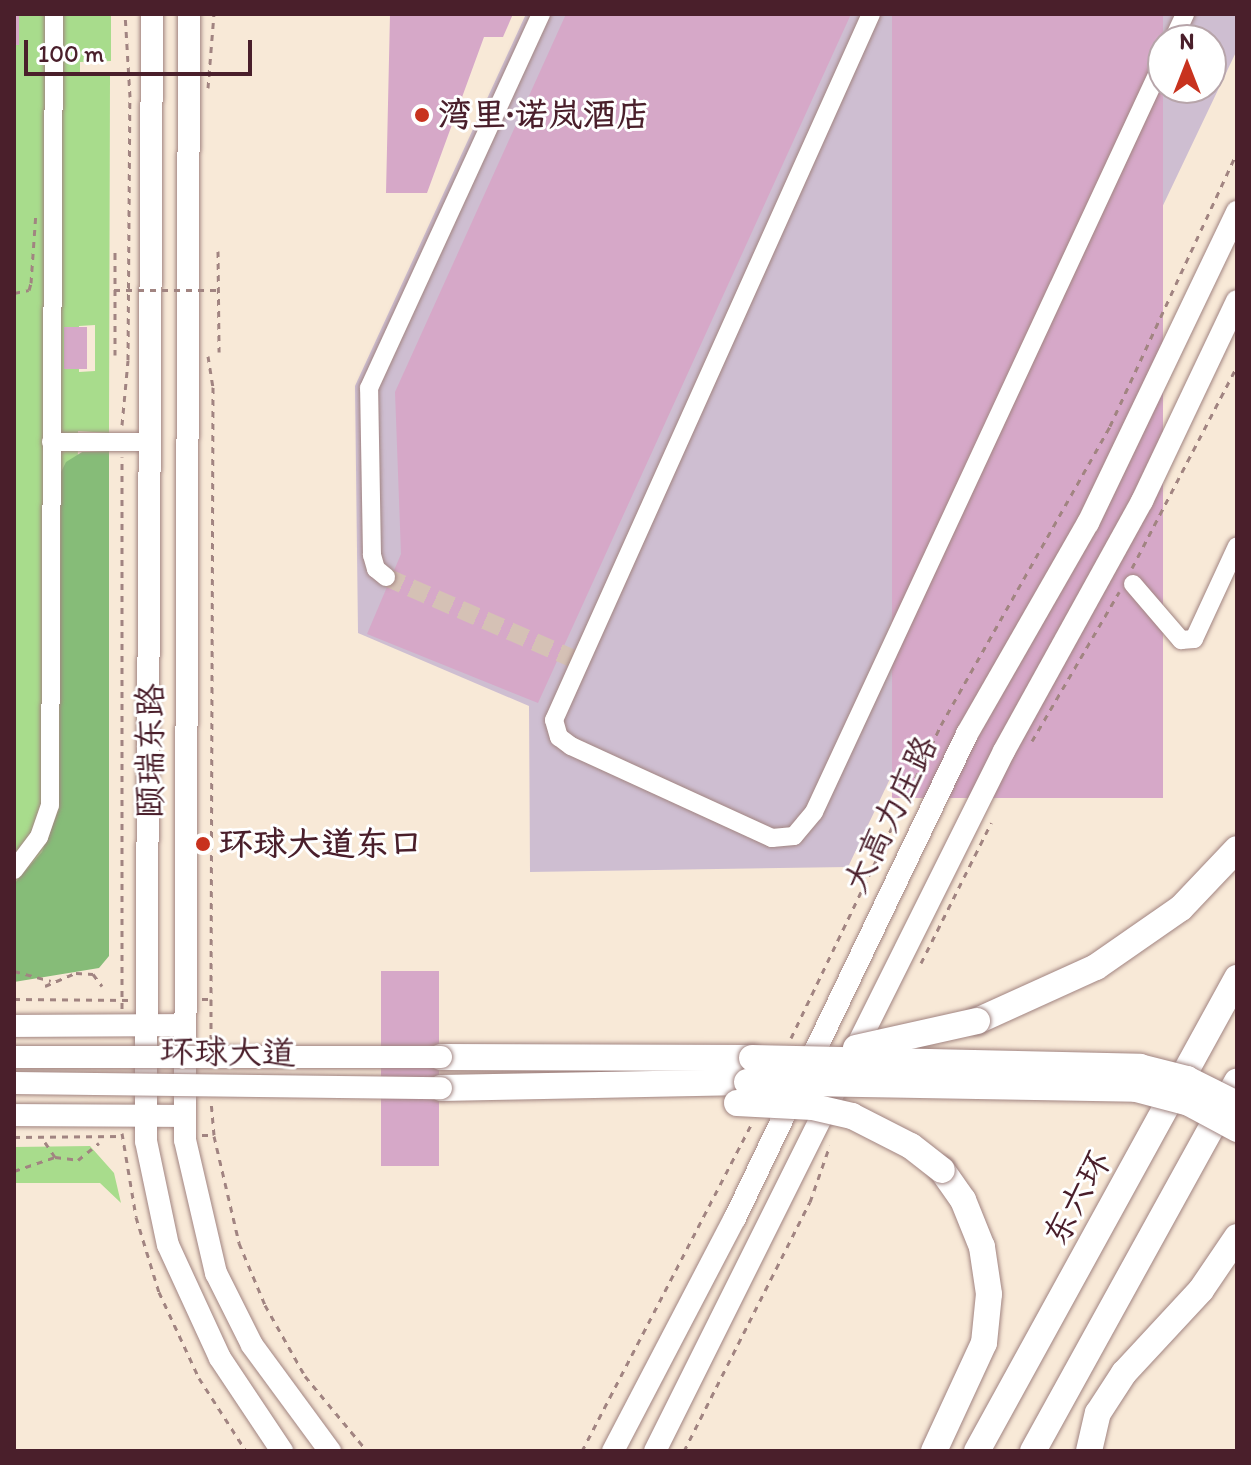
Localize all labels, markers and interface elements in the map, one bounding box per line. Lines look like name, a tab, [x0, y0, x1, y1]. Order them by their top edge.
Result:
scale bar	[28, 24, 256, 74]
north arrow	[1147, 24, 1227, 104]
text: N	[1180, 28, 1194, 55]
text: 100 m	[38, 39, 104, 68]
place label: 湾里·诺岚酒店	[438, 95, 650, 135]
marker: 湾里·诺岚酒店	[413, 106, 431, 124]
street label: 颐瑞东路	[130, 683, 170, 819]
street label: 大高力庄路	[834, 729, 946, 899]
place label: 环球大道东口	[219, 824, 423, 864]
marker: 环球大道东口	[194, 835, 212, 853]
street label: 环球大道	[160, 1030, 296, 1074]
street label: 东六环	[1034, 1144, 1120, 1252]

